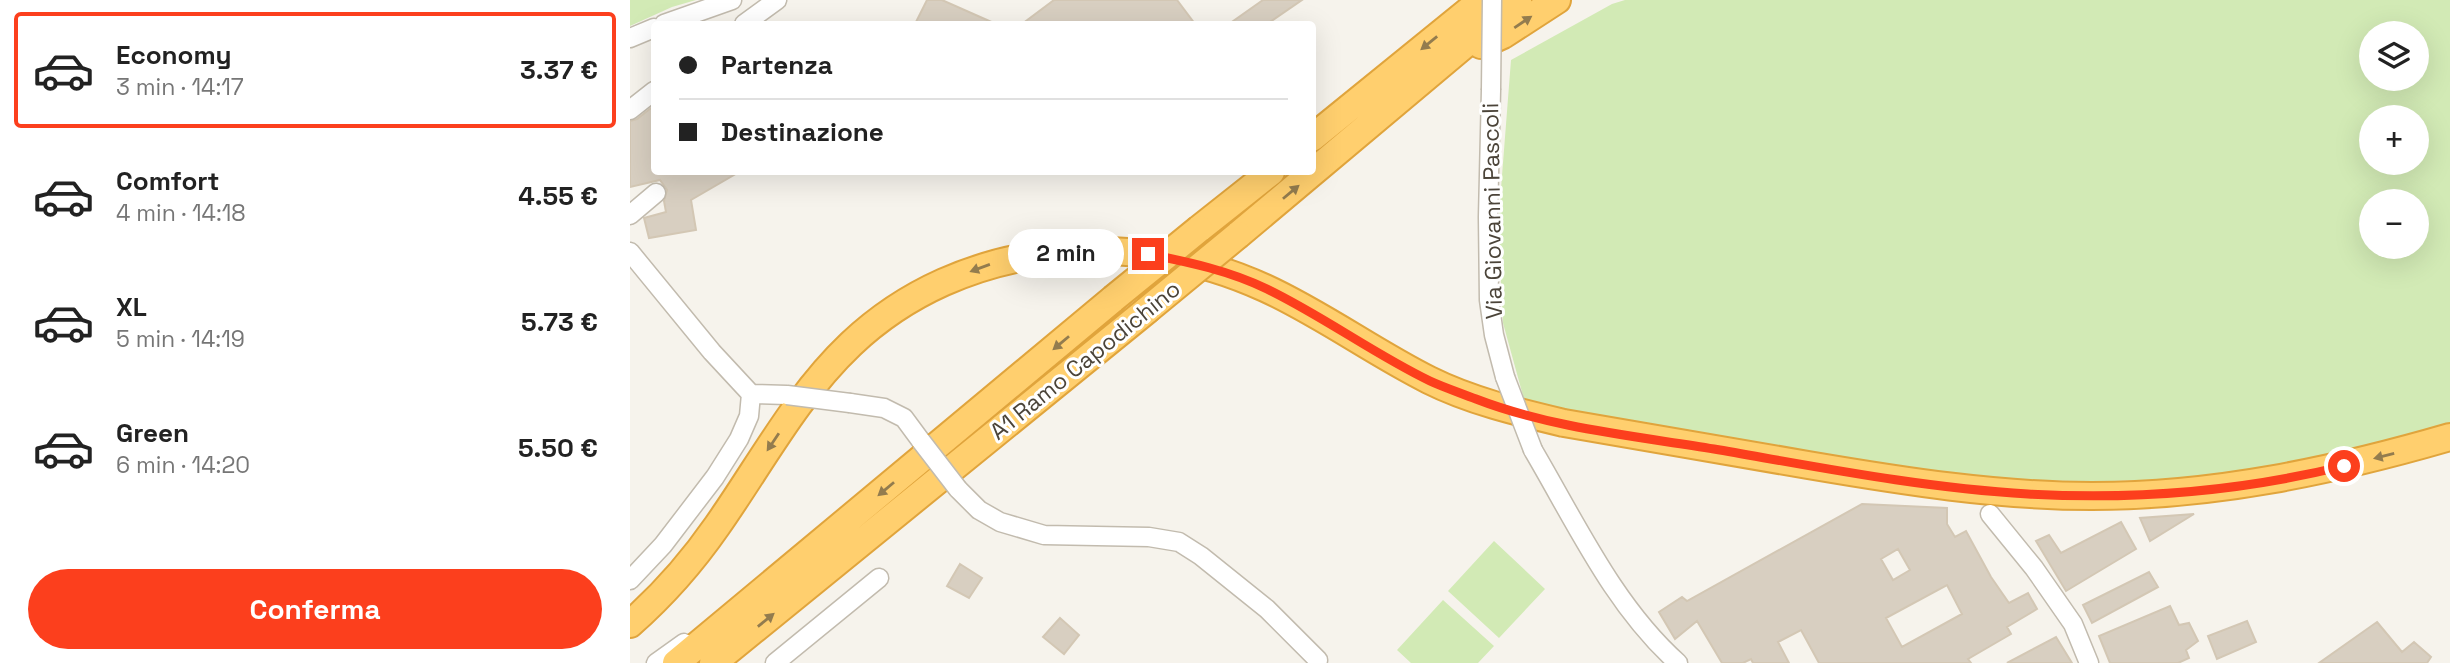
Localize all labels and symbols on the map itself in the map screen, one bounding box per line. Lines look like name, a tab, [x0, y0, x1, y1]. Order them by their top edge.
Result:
one-way arrow	[1514, 15, 1533, 28]
one-way arrow	[1421, 35, 1438, 50]
street label: Via Giovanni Pascoli	[1475, 102, 1509, 320]
one-way arrow	[1282, 185, 1299, 200]
callout: 2 min	[1008, 230, 1124, 278]
route end	[1132, 238, 1164, 270]
one-way arrow	[969, 263, 990, 274]
street label: A1 Ramo Capodichino	[983, 274, 1187, 446]
one-way arrow	[1052, 335, 1069, 350]
one-way arrow	[766, 433, 780, 451]
route start	[2328, 450, 2360, 482]
one-way arrow	[2373, 451, 2395, 462]
one-way arrow	[877, 481, 895, 497]
one-way arrow	[758, 613, 775, 628]

